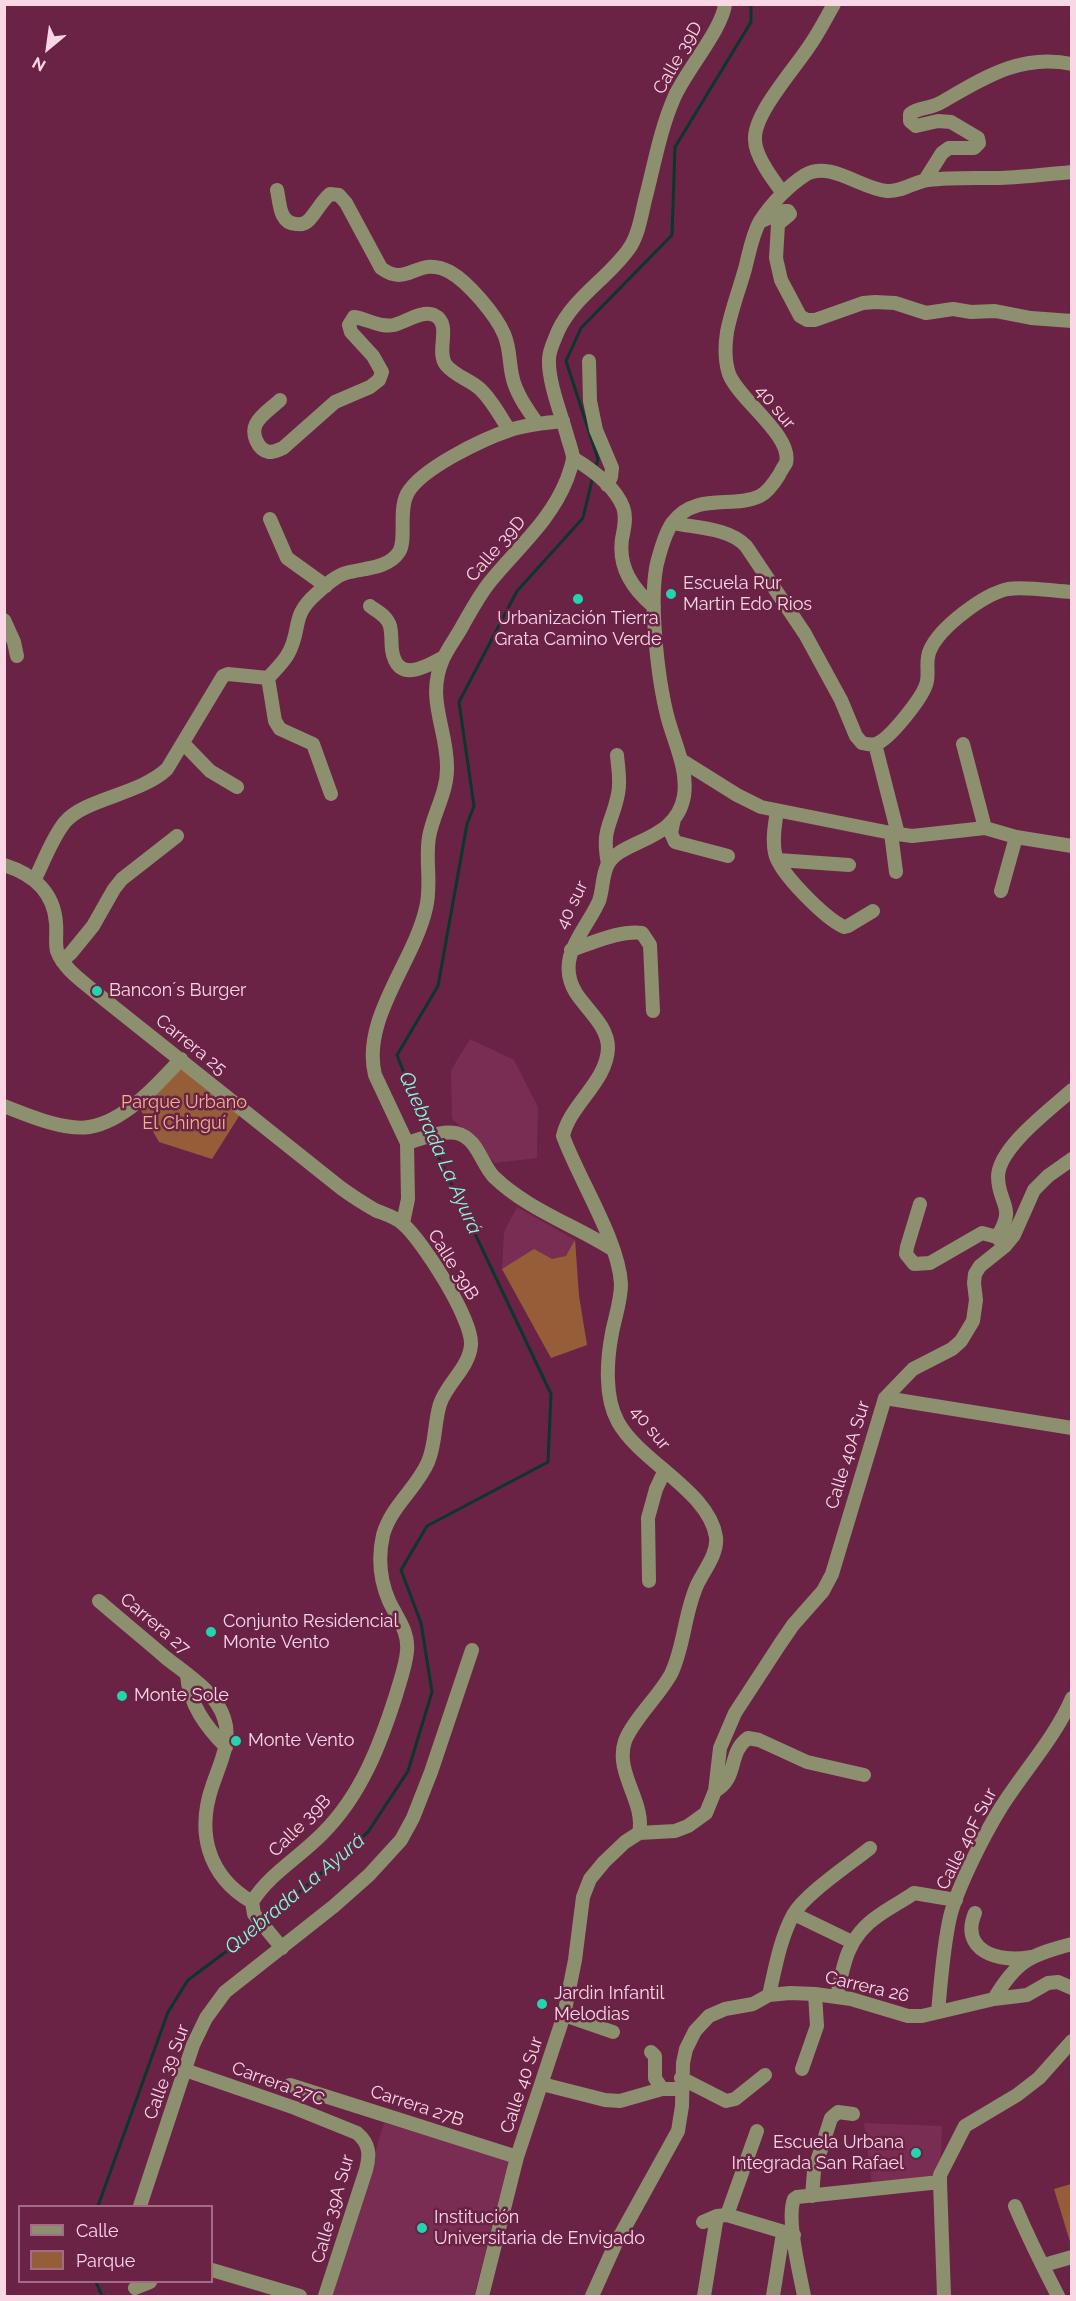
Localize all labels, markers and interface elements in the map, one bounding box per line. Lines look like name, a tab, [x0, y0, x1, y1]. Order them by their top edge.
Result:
north arrow	[18, 18, 78, 78]
street label: Calle 39D	[649, 18, 707, 98]
text: N	[29, 53, 49, 75]
street label: 40 sur	[750, 380, 800, 434]
street label: Calle 39D	[462, 512, 530, 586]
place label: Escuela Rur Martin Edo Rios	[683, 573, 812, 616]
marker: Escuela Rur Martin Edo Rios	[664, 587, 678, 601]
marker: Urbanización Tierra Grata Camino Verde	[571, 592, 585, 606]
place label: Urbanización Tierra Grata Camino Verde	[494, 608, 662, 650]
street label: 40 sur	[551, 877, 593, 933]
place label: Bancon´s Burger	[109, 980, 246, 1002]
marker: Bancon´s Burger	[90, 984, 104, 998]
street label: Carrera 25	[151, 1010, 231, 1080]
water label: Quebrada La Ayurá	[393, 1068, 487, 1238]
park label: Parque Urbano El Chinguí	[121, 1092, 247, 1134]
street label: Calle 39B	[423, 1226, 483, 1304]
street label: Calle 40A Sur	[821, 1398, 875, 1512]
street label: 40 sur	[625, 1401, 675, 1455]
street label: Carrera 27	[116, 1588, 194, 1660]
place label: Conjunto Residencial Monte Vento	[223, 1611, 398, 1654]
marker: Conjunto Residencial Monte Vento	[204, 1625, 218, 1639]
place label: Monte Sole	[134, 1685, 229, 1707]
marker: Monte Sole	[115, 1689, 129, 1703]
place label: Monte Vento	[248, 1730, 354, 1752]
marker: Monte Vento	[229, 1734, 243, 1748]
street label: Calle 40F Sur	[932, 1785, 1002, 1893]
street label: Calle 39B	[264, 1790, 336, 1862]
water label: Quebrada La Ayurá	[220, 1828, 370, 1960]
street label: Carrera 26	[823, 1967, 911, 2007]
place label: Jardin Infantil Melodias	[554, 1983, 664, 2026]
marker: Jardin Infantil Melodias	[535, 1997, 549, 2011]
street label: Calle 39 Sur	[140, 2021, 194, 2123]
street label: Calle 40 Sur	[496, 2034, 548, 2136]
street label: Carrera 27C	[229, 2057, 327, 2111]
street label: Carrera 27B	[368, 2081, 466, 2131]
place label: Escuela Urbana Integrada San Rafael	[732, 2132, 904, 2174]
marker: Escuela Urbana Integrada San Rafael	[909, 2146, 923, 2160]
street label: Calle 39A Sur	[307, 2152, 359, 2266]
legend	[18, 2205, 213, 2283]
place label: Institución Universitaria de Envigado	[434, 2207, 645, 2250]
text: Calle	[76, 2220, 119, 2241]
marker: Institución Universitaria de Envigado	[415, 2221, 429, 2235]
text: Parque	[76, 2250, 135, 2271]

